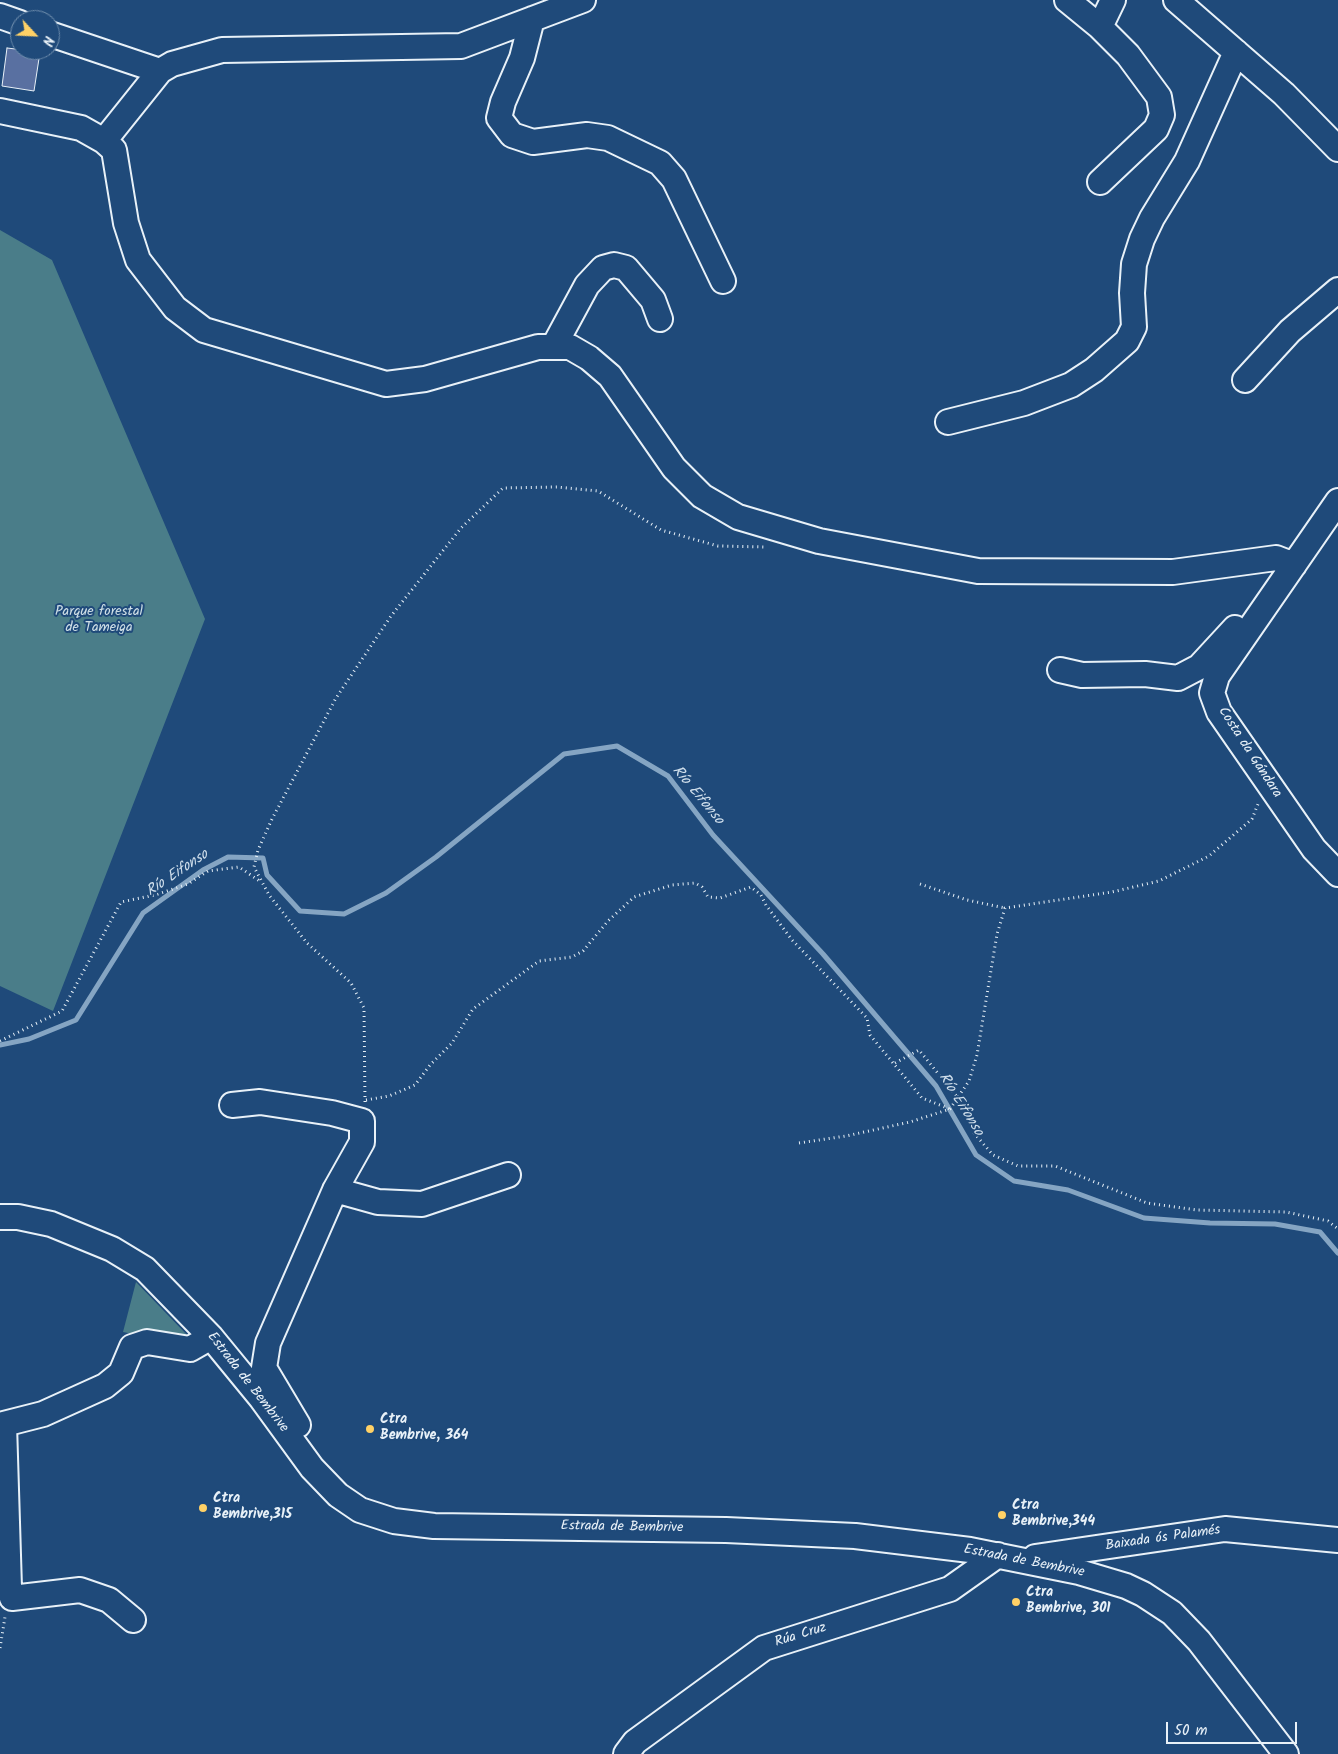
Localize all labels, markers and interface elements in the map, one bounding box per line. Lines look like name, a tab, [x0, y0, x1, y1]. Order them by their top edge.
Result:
north arrow	[10, 10, 60, 60]
text: N	[36, 32, 60, 50]
park label: Parque forestal de Tameiga	[55, 605, 143, 638]
street label: Costa da Gándara	[1213, 704, 1285, 802]
water label: Río Eifonso	[667, 763, 727, 829]
water label: Río Eifonso	[143, 847, 213, 901]
water label: Río Eifonso	[934, 1070, 986, 1140]
street label: Estrada de Bembrive	[203, 1329, 291, 1437]
place label: Ctra Bembrive, 364	[380, 1413, 468, 1445]
marker: Ctra Bembrive, 364	[364, 1423, 376, 1435]
place label: Ctra Bembrive,315	[213, 1492, 292, 1524]
place label: Ctra Bembrive,344	[1012, 1499, 1095, 1531]
marker: Ctra Bembrive,315	[197, 1502, 209, 1514]
marker: Ctra Bembrive,344	[996, 1509, 1008, 1521]
street label: Estrada de Bembrive	[561, 1519, 683, 1537]
street label: Baixada ós Palamés	[1104, 1523, 1222, 1555]
street label: Estrada de Bembrive	[962, 1542, 1086, 1582]
place label: Ctra Bembrive, 301	[1026, 1586, 1111, 1618]
marker: Ctra Bembrive, 301	[1010, 1596, 1022, 1608]
street label: Rúa Cruz	[773, 1620, 829, 1652]
scale bar	[1168, 1712, 1299, 1744]
text: 50 m	[1174, 1719, 1208, 1743]

